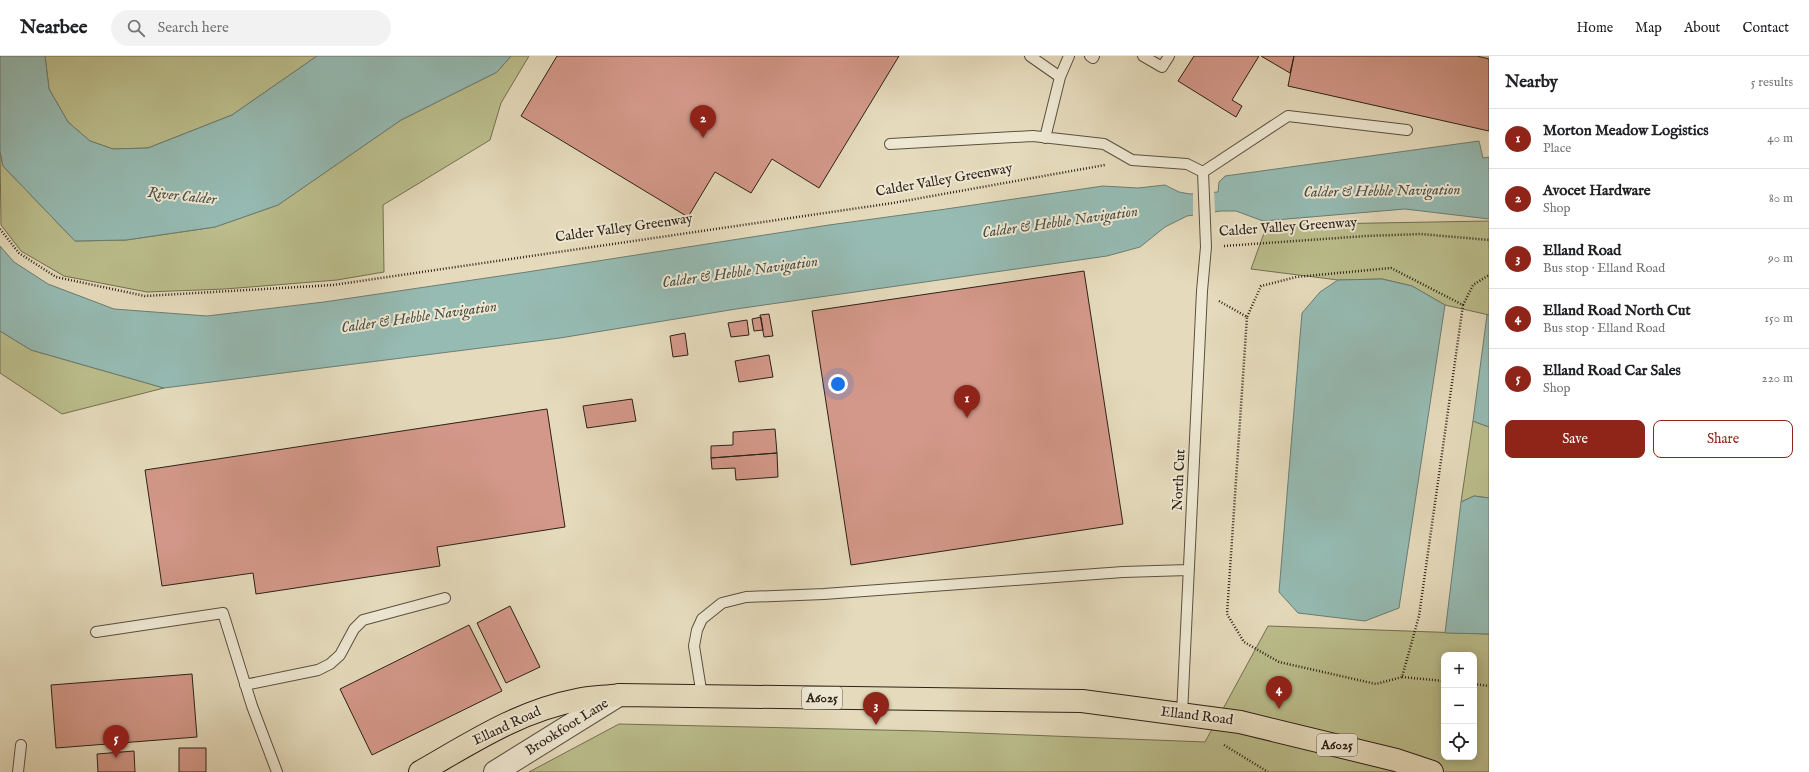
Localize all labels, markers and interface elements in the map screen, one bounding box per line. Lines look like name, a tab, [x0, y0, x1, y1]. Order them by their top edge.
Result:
search box	[111, 10, 391, 46]
text: Nearbee	[20, 16, 87, 40]
icon: search	[125, 17, 147, 39]
text: Search here	[157, 18, 229, 37]
text: Home	[1577, 19, 1613, 37]
text: Map	[1635, 19, 1662, 37]
text: About	[1684, 19, 1720, 37]
text: Contact	[1742, 19, 1789, 37]
text: Nearby	[1505, 72, 1558, 93]
text: 5 results	[1751, 74, 1793, 91]
pin: 2	[690, 105, 716, 138]
text: Morton Meadow Logistics	[1543, 121, 1708, 140]
text: 1	[1516, 130, 1520, 147]
text: 40 m	[1767, 130, 1793, 147]
text: Place	[1543, 140, 1571, 157]
street label: Calder Valley Greenway	[874, 159, 1014, 201]
water label: Calder & Hebble Navigation	[1303, 180, 1461, 203]
text: Avocet Hardware	[1543, 181, 1651, 200]
water label: River Calder	[147, 183, 218, 209]
text: 2	[1515, 190, 1521, 207]
text: 80 m	[1769, 190, 1793, 207]
text: Shop	[1543, 200, 1571, 217]
water label: Calder & Hebble Navigation	[981, 202, 1139, 243]
street label: Calder Valley Greenway	[554, 209, 694, 247]
street label: Calder Valley Greenway	[1218, 213, 1358, 241]
text: Elland Road	[1543, 241, 1621, 260]
text: 3	[1516, 250, 1520, 267]
text: 90 m	[1768, 250, 1793, 267]
water label: Calder & Hebble Navigation	[661, 252, 819, 293]
text: Bus stop · Elland Road	[1543, 260, 1665, 277]
water label: Calder & Hebble Navigation	[340, 297, 498, 338]
text: Elland Road North Cut	[1543, 301, 1691, 320]
text: 4	[1515, 310, 1521, 327]
text: 150 m	[1764, 310, 1793, 327]
text: Bus stop · Elland Road	[1543, 320, 1665, 337]
text: Elland Road Car Sales	[1543, 361, 1681, 380]
text: 5	[1516, 370, 1520, 387]
text: 220 m	[1762, 370, 1793, 387]
your location	[828, 374, 848, 394]
text: Shop	[1543, 380, 1571, 397]
pin: 1	[954, 385, 980, 418]
button: Save	[1505, 420, 1645, 458]
button: Share	[1653, 420, 1793, 458]
street label: North Cut	[1168, 449, 1190, 511]
map controls	[1441, 652, 1477, 760]
button: +	[1441, 652, 1477, 688]
pin: 4	[1266, 676, 1292, 709]
road number: A6025	[802, 687, 842, 709]
button: −	[1441, 688, 1477, 724]
pin: 3	[863, 692, 889, 725]
street label: Brookfoot Lane	[522, 694, 612, 760]
street label: Elland Road	[470, 702, 544, 750]
street label: Elland Road	[1160, 703, 1235, 729]
button: locate	[1441, 724, 1477, 760]
pin: 5	[103, 725, 129, 758]
road number: A6025	[1317, 734, 1357, 756]

